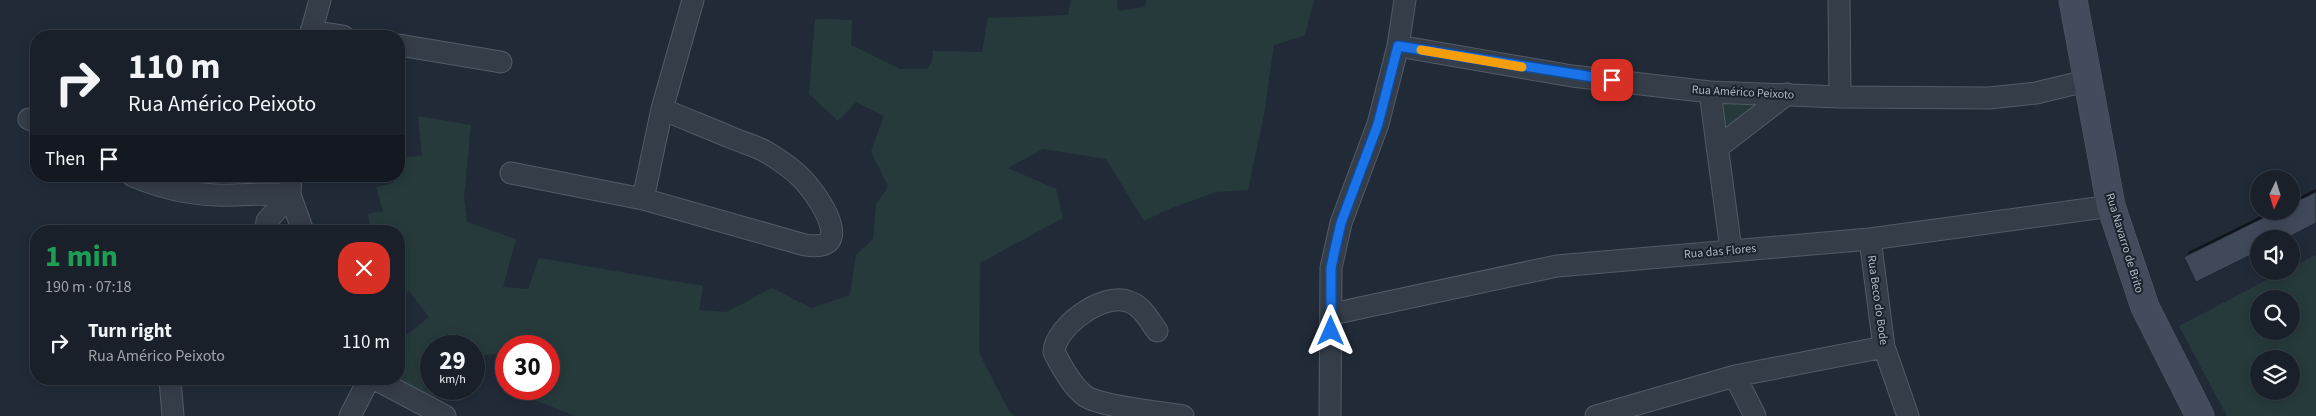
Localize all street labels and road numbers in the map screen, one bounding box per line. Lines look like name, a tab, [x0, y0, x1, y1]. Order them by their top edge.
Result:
street label: Rua Américo Peixoto	[1691, 81, 1795, 104]
street label: Rua Navarro de Brito	[2101, 191, 2148, 295]
street label: Rua das Flores	[1683, 240, 1757, 263]
street label: Rua Beco do Bode	[1863, 254, 1892, 346]

